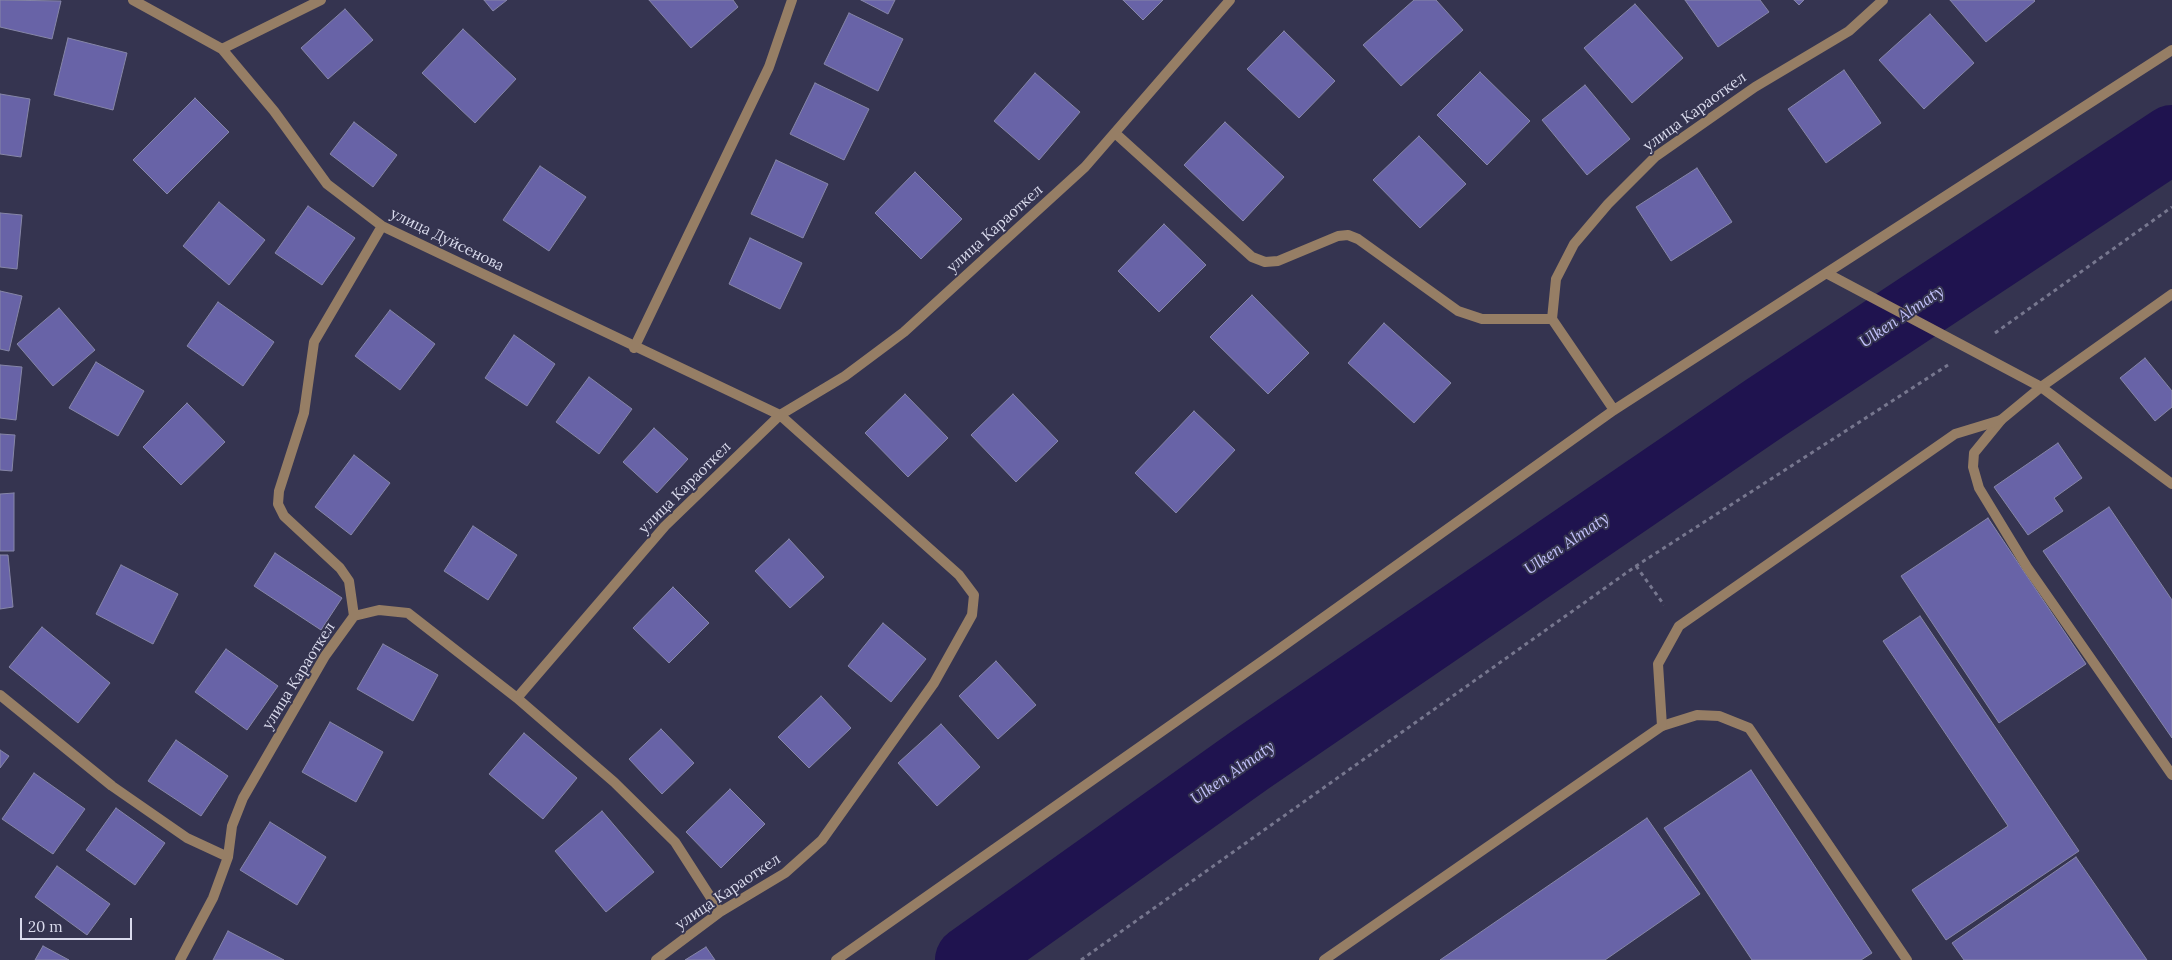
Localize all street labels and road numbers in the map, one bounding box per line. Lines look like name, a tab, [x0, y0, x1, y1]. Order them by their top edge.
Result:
street label: улица Караоткел	[1640, 69, 1750, 155]
street label: улица Караоткел	[943, 181, 1047, 277]
street label: улица Дуйсенова	[387, 205, 507, 275]
street label: улица Караоткел	[635, 438, 735, 538]
street label: улица Караоткел	[259, 619, 339, 733]
street label: улица Караоткел	[672, 850, 784, 934]

